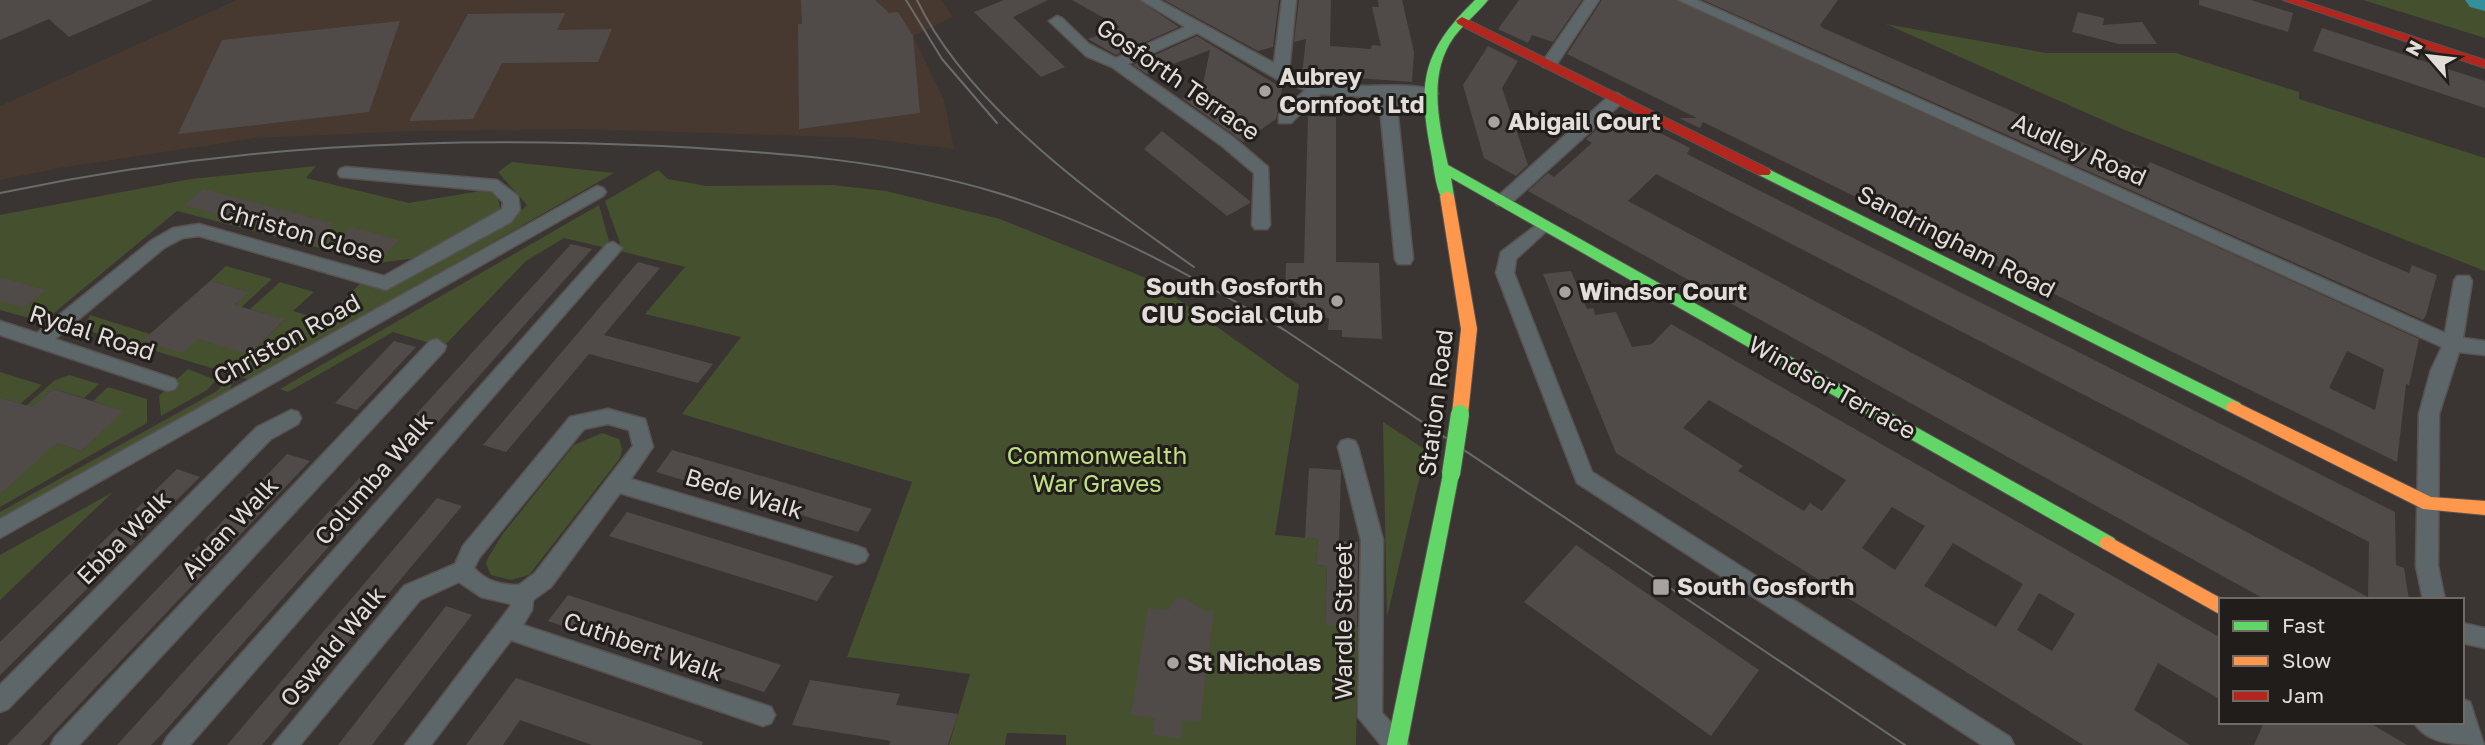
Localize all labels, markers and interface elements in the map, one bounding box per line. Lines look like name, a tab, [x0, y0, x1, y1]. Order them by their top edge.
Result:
street label: Gosforth Terrace	[1092, 12, 1266, 146]
north arrow	[2394, 21, 2464, 91]
text: N	[2400, 36, 2427, 60]
place label: Aubrey Cornfoot Ltd	[1279, 61, 1425, 118]
marker: Aubrey Cornfoot Ltd	[1257, 83, 1273, 99]
place label: Abigail Court	[1508, 106, 1661, 135]
street label: Audley Road	[2008, 106, 2151, 191]
marker: Abigail Court	[1486, 114, 1502, 130]
street label: Sandringham Road	[1853, 178, 2060, 303]
street label: Christon Close	[216, 194, 387, 269]
place label: South Gosforth CIU Social Club	[1141, 271, 1323, 328]
place label: Windsor Court	[1579, 276, 1747, 305]
marker: Windsor Court	[1557, 284, 1573, 300]
street label: Christon Road	[208, 286, 365, 391]
marker: South Gosforth CIU Social Club	[1329, 293, 1345, 309]
street label: Rydal Road	[26, 298, 159, 365]
street label: Station Road	[1411, 328, 1458, 478]
street label: Windsor Terrace	[1744, 329, 1922, 445]
street label: Columba Walk	[308, 406, 438, 550]
park label: Commonwealth War Graves	[1007, 440, 1187, 497]
street label: Bede Walk	[682, 461, 807, 524]
street label: Aidan Walk	[174, 470, 283, 584]
street label: Ebba Walk	[70, 484, 176, 590]
street label: Wardle Street	[1328, 542, 1357, 700]
place label: South Gosforth	[1677, 571, 1854, 600]
marker: South Gosforth	[1651, 577, 1671, 597]
street label: Oswald Walk	[273, 580, 391, 712]
legend	[2219, 598, 2464, 724]
street label: Cuthbert Walk	[560, 605, 727, 686]
text: Fast	[2282, 612, 2325, 638]
place label: St Nicholas	[1187, 647, 1321, 676]
text: Slow	[2282, 647, 2331, 673]
marker: St Nicholas	[1165, 655, 1181, 671]
text: Jam	[2282, 682, 2324, 708]

